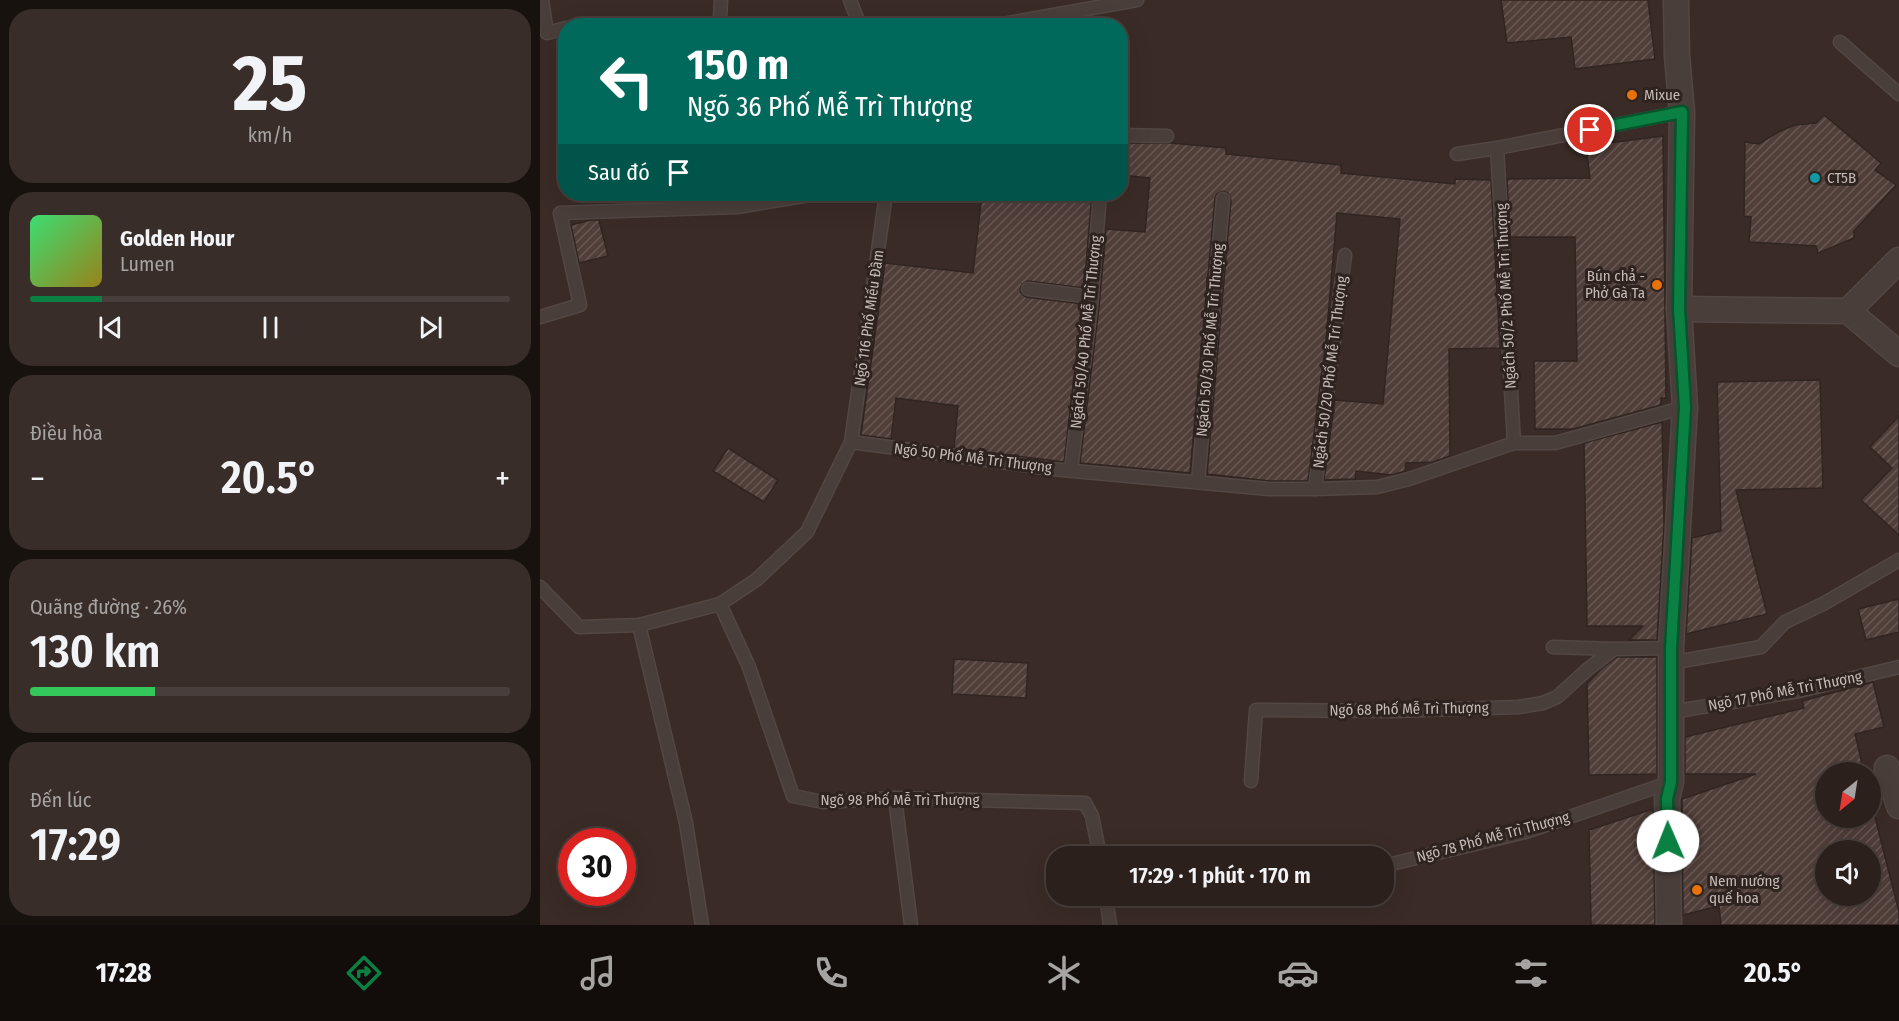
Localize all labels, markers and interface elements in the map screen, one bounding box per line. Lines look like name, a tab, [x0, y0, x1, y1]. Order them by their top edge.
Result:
text: 25	[233, 37, 307, 131]
text: 150 m	[687, 40, 789, 90]
icon: left	[588, 42, 666, 120]
place label: Mixue	[1644, 86, 1680, 104]
marker: Mixue	[1625, 88, 1639, 102]
text: Ngõ 36 Phố Mễ Trì Thượng	[687, 91, 972, 123]
pin	[1564, 104, 1615, 155]
icon: arrive	[1573, 113, 1606, 146]
text: km/h	[248, 123, 292, 147]
icon: arrive	[662, 156, 695, 189]
text: Sau đó	[588, 159, 650, 186]
place label: CT5B	[1827, 169, 1856, 187]
marker: CT5B	[1808, 171, 1822, 185]
street label: Ngách 50/2 Phố Mễ Trì Thượng	[1492, 203, 1520, 389]
text: Golden Hour	[120, 225, 234, 252]
street label: Ngách 50/40 Phố Mễ Trì Thượng	[1067, 235, 1105, 429]
street label: Ngách 50/30 Phố Mễ Trì Thượng	[1193, 243, 1227, 437]
street label: Ngõ 116 Phố Miếu Đầm	[851, 249, 887, 387]
text: Lumen	[120, 252, 175, 276]
place label: Bún chả - Phở Gà Ta	[1585, 267, 1645, 302]
street label: Ngách 50/20 Phố Mễ Trì Thượng	[1309, 275, 1351, 469]
marker: Bún chả - Phở Gà Ta	[1650, 278, 1664, 292]
icon: previous	[94, 311, 127, 344]
icon: pause	[254, 311, 287, 344]
icon: next	[414, 311, 447, 344]
text: Điều hòa	[30, 421, 103, 445]
street label: Ngõ 50 Phố Mễ Trì Thượng	[893, 439, 1053, 477]
text: 20.5°	[221, 451, 319, 505]
text: −	[30, 459, 45, 499]
text: +	[495, 459, 510, 499]
text: Quãng đường · 26%	[30, 595, 187, 619]
text: 130 km	[30, 625, 161, 679]
street label: Ngõ 17 Phố Mễ Trì Thượng	[1707, 667, 1863, 715]
street label: Ngõ 68 Phố Mễ Trì Thượng	[1329, 699, 1489, 719]
north arrow	[1815, 762, 1881, 828]
map controls	[1815, 762, 1881, 906]
text: Đến lúc	[30, 788, 91, 812]
street label: Ngõ 98 Phố Mễ Trì Thượng	[820, 791, 980, 809]
street label: Ngõ 78 Phố Mễ Trì Thượng	[1415, 808, 1571, 866]
position arrow	[1636, 809, 1700, 873]
text: 17:29	[30, 818, 121, 872]
speed limit sign: 30	[558, 828, 636, 906]
button: sound	[1815, 840, 1881, 906]
text: 17:29 · 1 phút · 170 m	[1129, 862, 1311, 889]
place label: Nem nướng quế hoa	[1709, 872, 1780, 907]
marker: Nem nướng quế hoa	[1690, 883, 1704, 897]
icon: directions	[343, 952, 385, 994]
icon: music	[577, 952, 619, 994]
icon: phone	[810, 952, 852, 994]
icon: climate	[1043, 952, 1085, 994]
icon: car	[1277, 952, 1319, 994]
icon: filters	[1510, 952, 1552, 994]
text: 17:28	[96, 957, 152, 989]
text: 20.5°	[1744, 957, 1803, 989]

